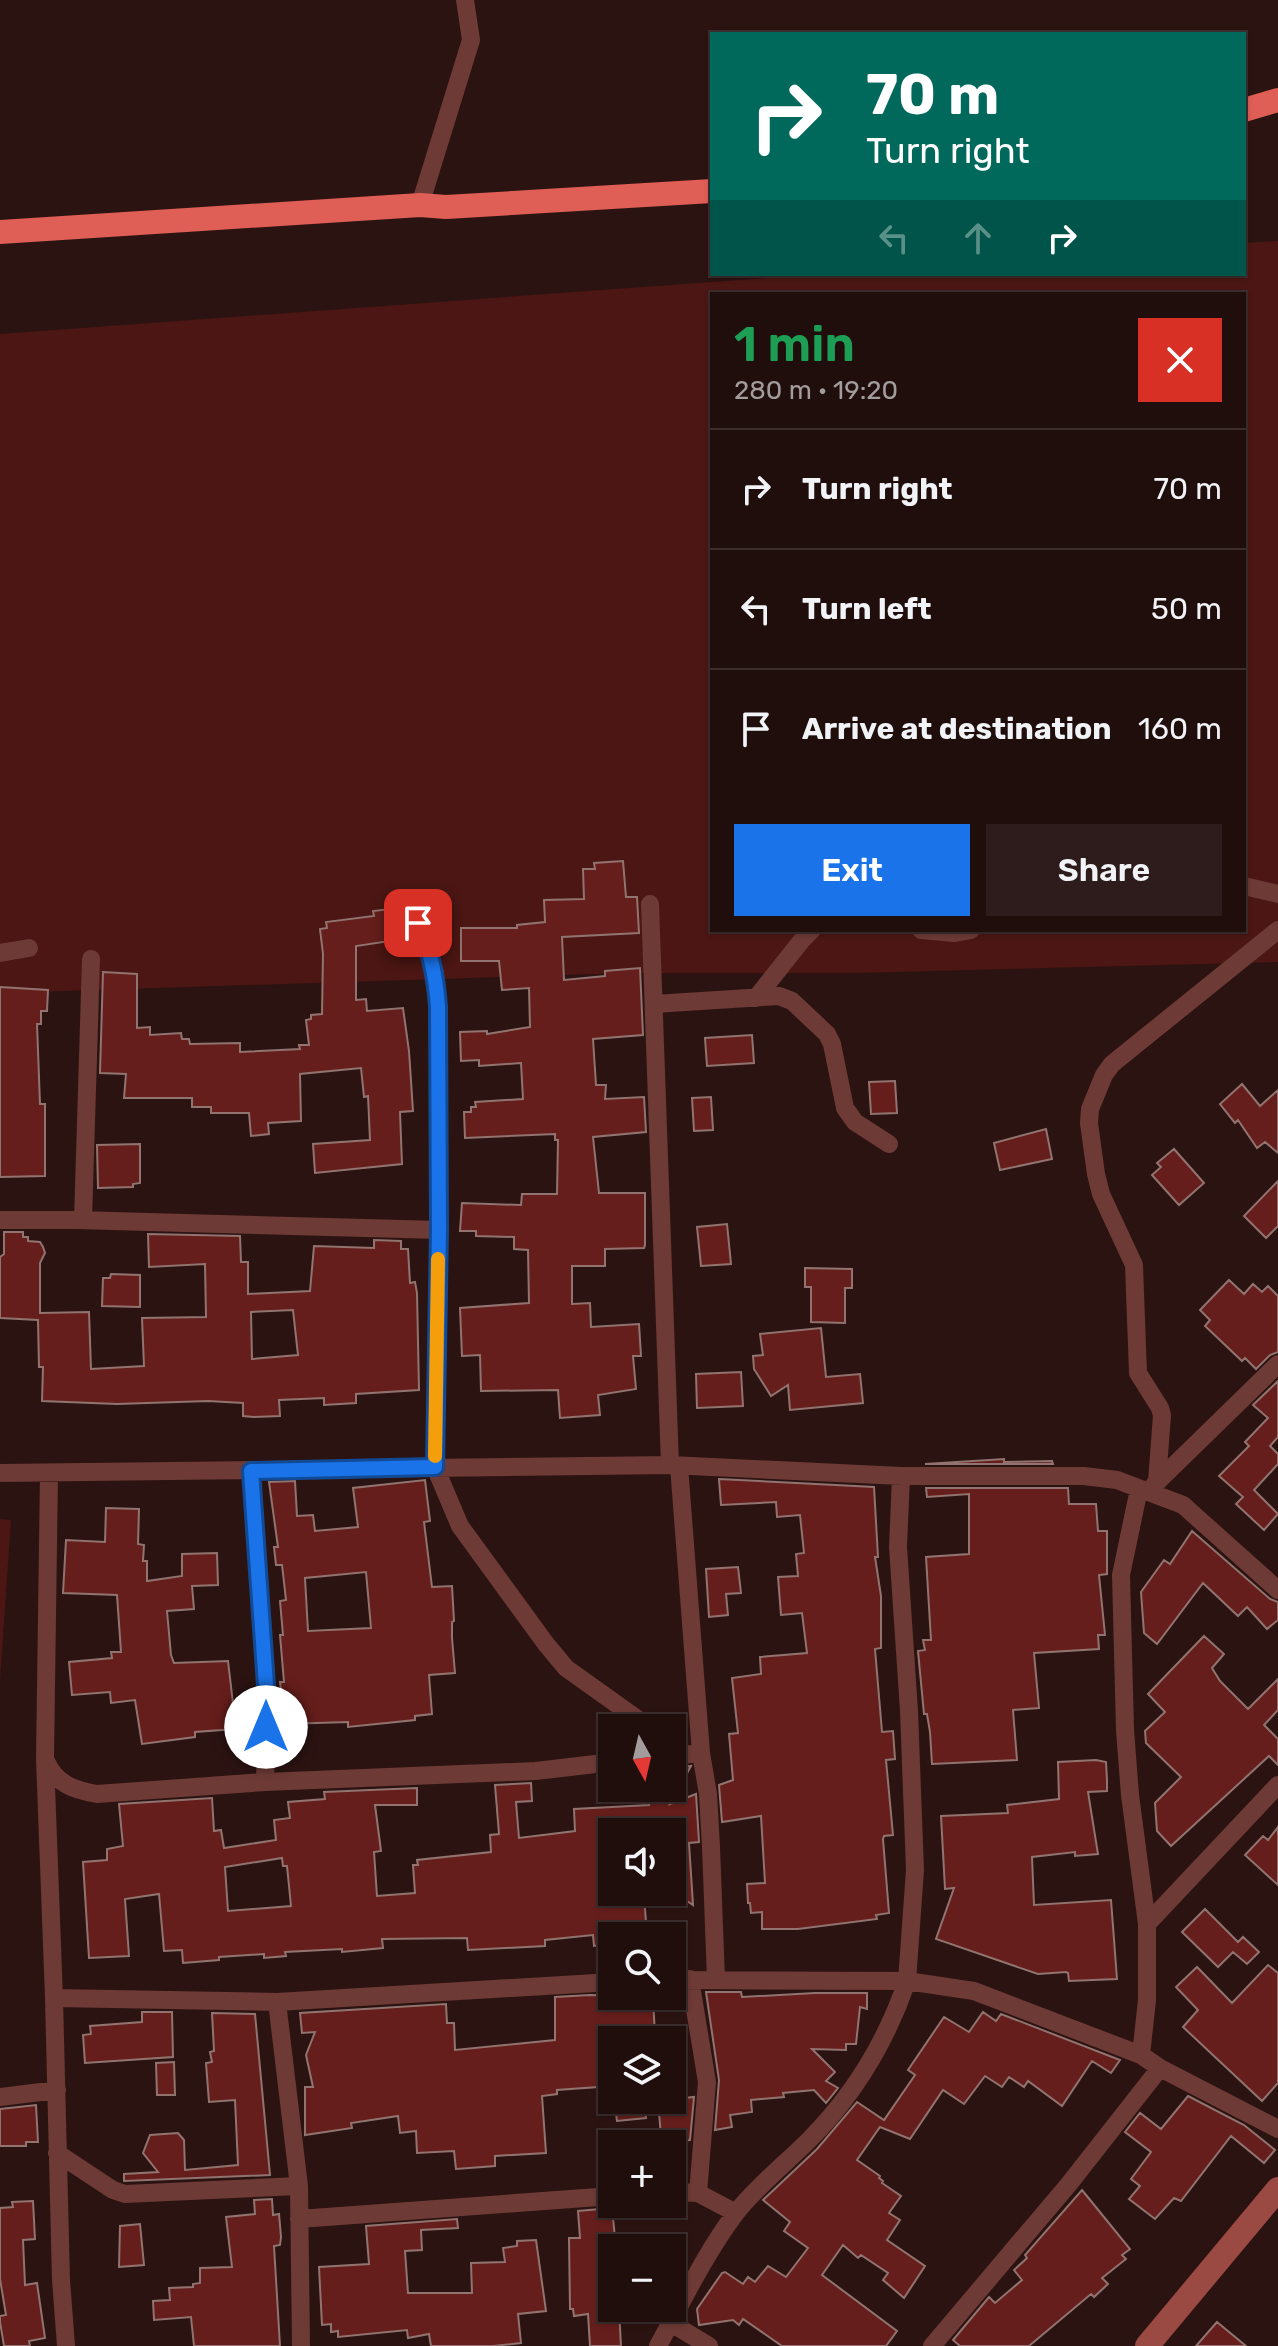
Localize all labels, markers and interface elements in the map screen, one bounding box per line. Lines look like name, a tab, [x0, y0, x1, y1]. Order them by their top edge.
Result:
text: 70 m	[866, 62, 999, 128]
icon: right	[734, 64, 838, 168]
text: Turn right	[866, 129, 1030, 172]
icon: left	[872, 216, 916, 260]
icon: ahead	[956, 216, 1000, 260]
icon: right	[1040, 216, 1084, 260]
text: 1 min	[734, 316, 855, 373]
button: close	[1138, 318, 1222, 402]
text: 280 m · 19:20	[734, 375, 898, 406]
icon: right	[734, 467, 778, 511]
text: Turn right	[802, 471, 953, 507]
text: 70 m	[1154, 471, 1222, 507]
icon: left	[734, 587, 778, 631]
text: Turn left	[802, 591, 932, 627]
text: 50 m	[1151, 591, 1222, 627]
icon: arrive	[734, 707, 778, 751]
text: Arrive at destination	[802, 711, 1112, 747]
text: 160 m	[1138, 711, 1222, 747]
button: Exit	[734, 824, 970, 916]
button: Share	[986, 824, 1222, 916]
pin	[384, 889, 452, 957]
icon: arrive	[396, 901, 440, 945]
position arrow	[224, 1685, 308, 1769]
north arrow	[598, 1714, 686, 1802]
map controls	[598, 1714, 686, 2322]
button: sound	[598, 1818, 686, 1906]
button: search	[598, 1922, 686, 2010]
button: layers	[598, 2026, 686, 2114]
button: +	[598, 2130, 686, 2218]
button: −	[598, 2234, 686, 2322]

